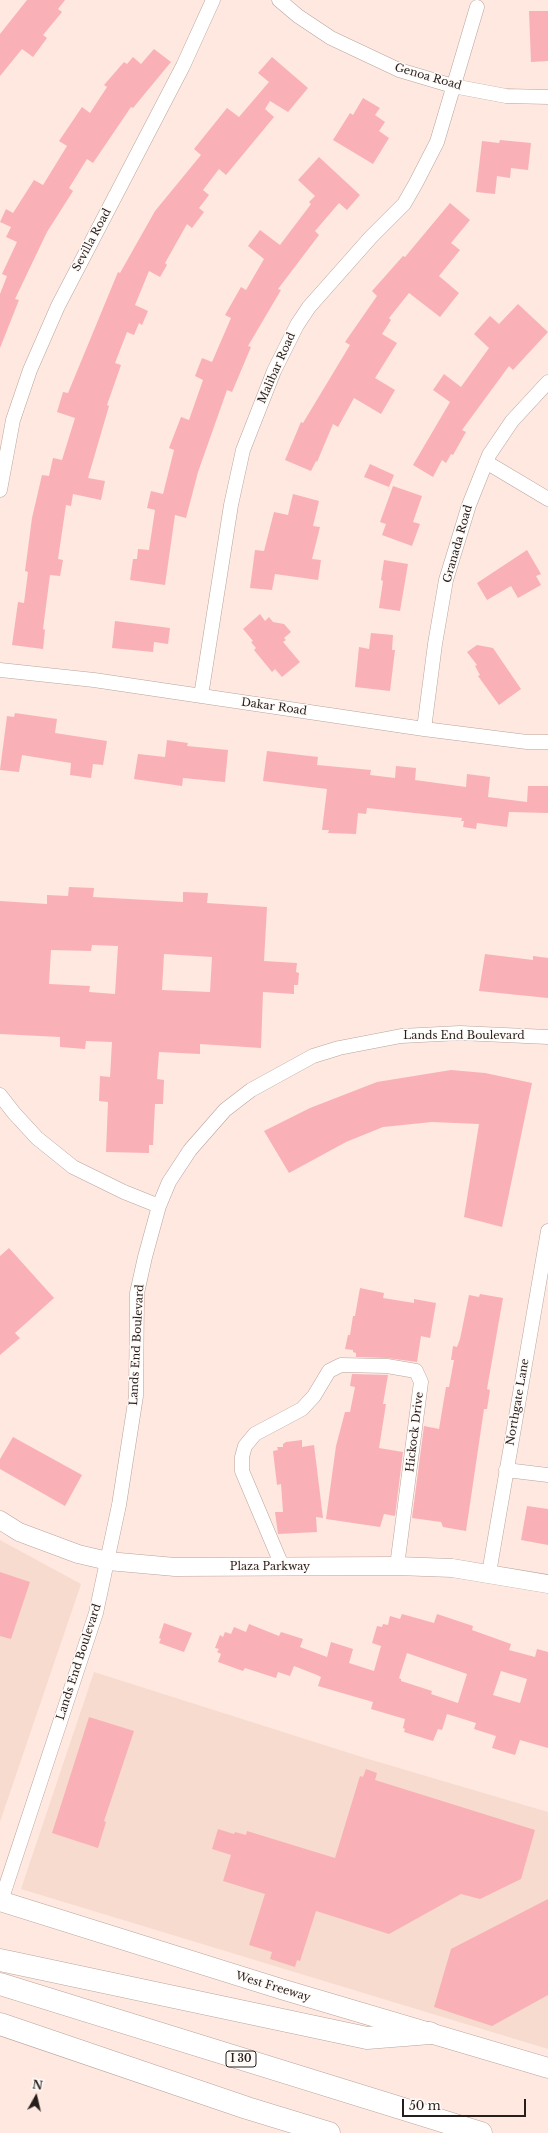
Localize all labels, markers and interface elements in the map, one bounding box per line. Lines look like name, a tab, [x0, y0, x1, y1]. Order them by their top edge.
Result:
street label: Genoa Road	[393, 61, 463, 93]
street label: Sevilla Road	[70, 206, 114, 274]
street label: Malibar Road	[255, 330, 299, 406]
street label: Granada Road	[441, 503, 475, 585]
street label: Dakar Road	[240, 696, 308, 718]
street label: Lands End Boulevard	[403, 1029, 525, 1043]
street label: Lands End Boulevard	[127, 1284, 147, 1406]
street label: Northgate Lane	[504, 1358, 532, 1446]
street label: Hickock Drive	[404, 1391, 426, 1473]
street label: Plaza Parkway	[230, 1560, 310, 1574]
street label: Lands End Boulevard	[54, 1602, 104, 1722]
street label: West Freeway	[234, 1969, 312, 2005]
road number: I 30	[226, 2051, 256, 2067]
north arrow	[16, 2077, 56, 2117]
text: N	[32, 2077, 44, 2093]
scale bar	[404, 2091, 528, 2117]
text: 50 m	[409, 2098, 441, 2113]

